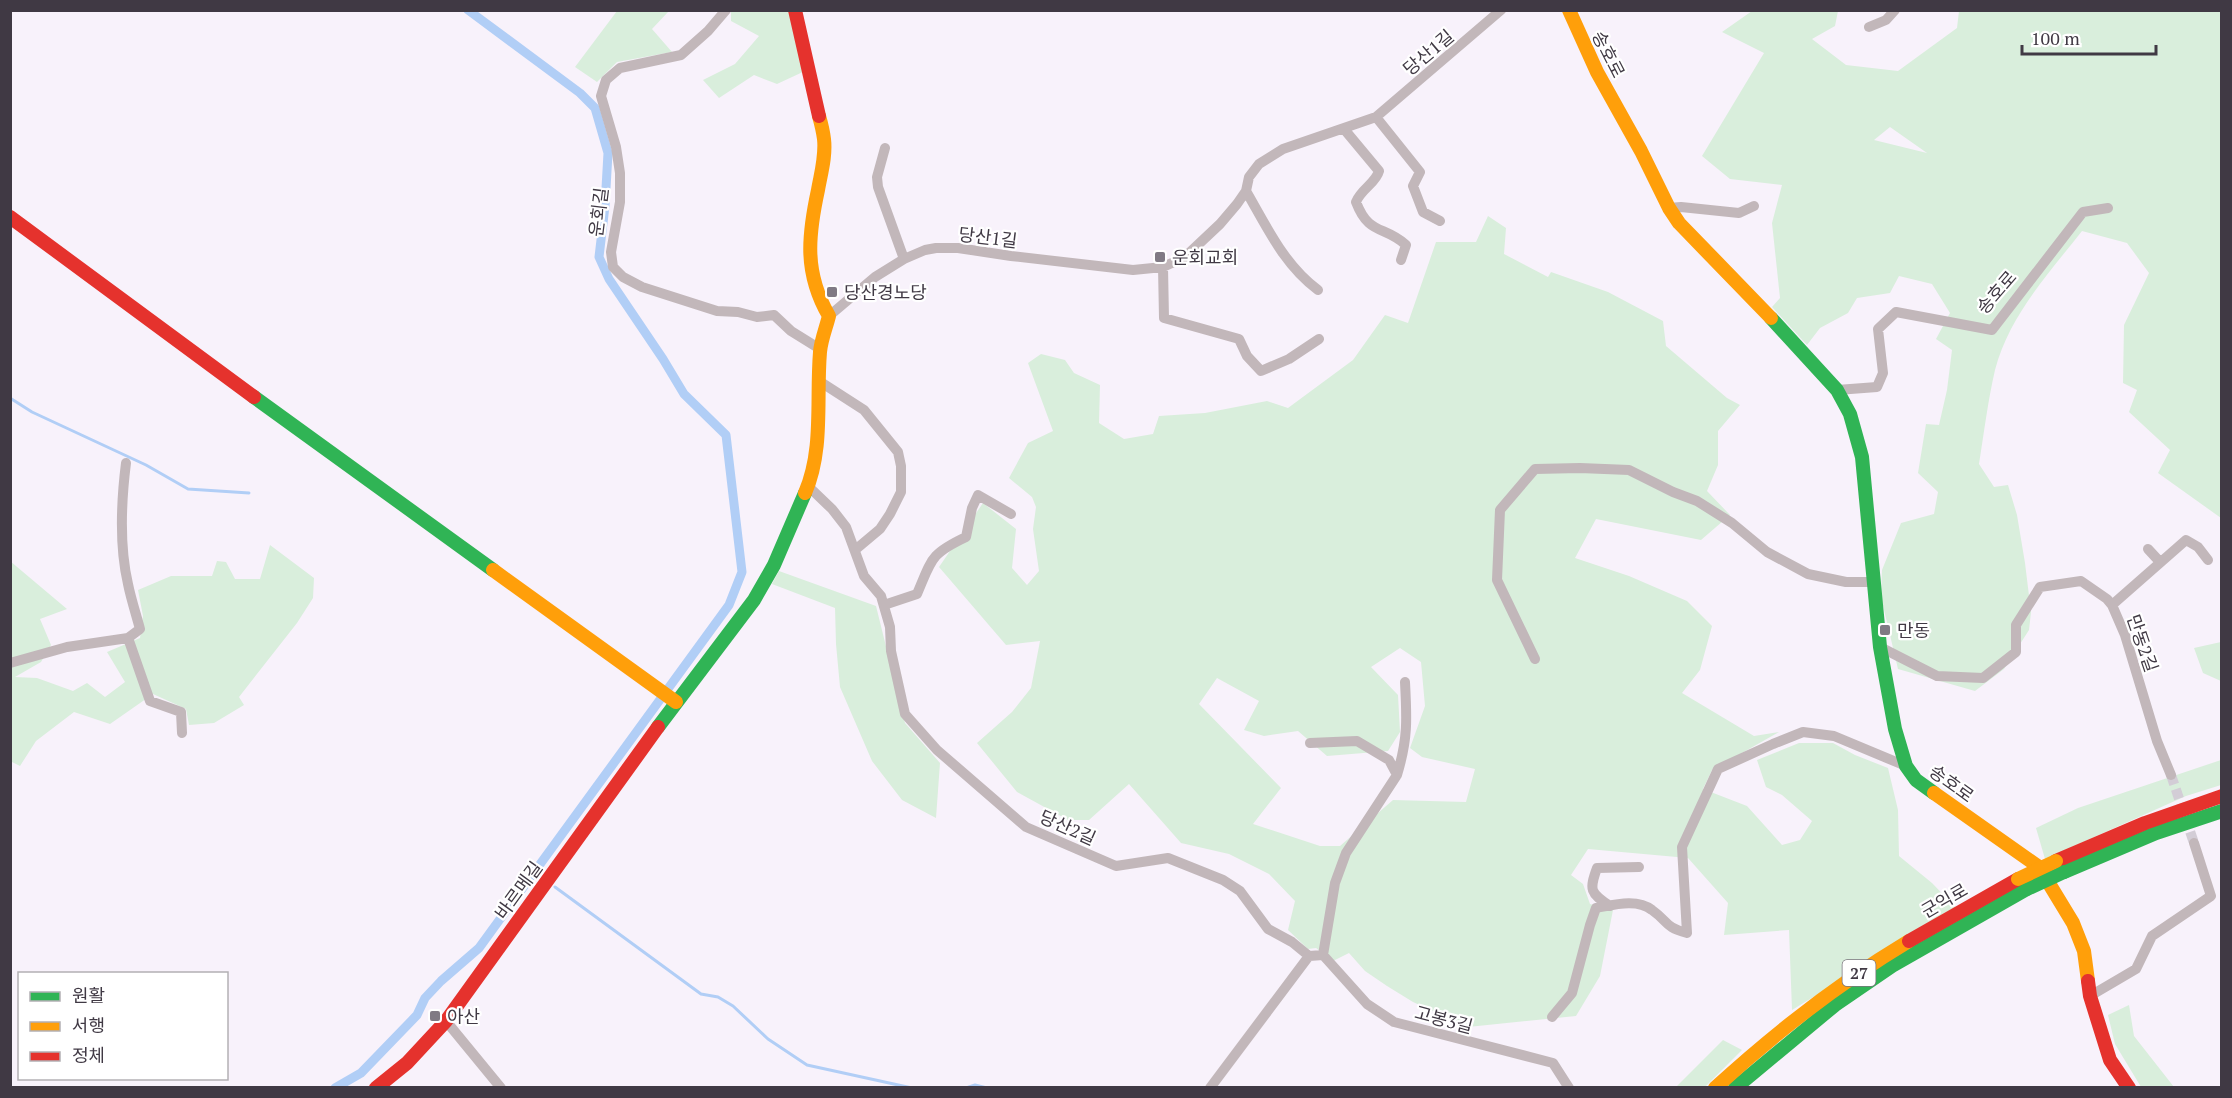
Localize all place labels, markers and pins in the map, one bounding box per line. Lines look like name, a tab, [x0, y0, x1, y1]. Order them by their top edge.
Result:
place label: 운회교회	[1172, 245, 1238, 269]
marker: 운회교회	[1153, 250, 1167, 264]
place label: 당산경노당	[844, 280, 927, 304]
marker: 당산경노당	[825, 285, 839, 299]
place label: 만동	[1897, 618, 1930, 642]
marker: 만동	[1878, 623, 1892, 637]
place label: 아산	[447, 1004, 480, 1028]
marker: 아산	[428, 1009, 442, 1023]

